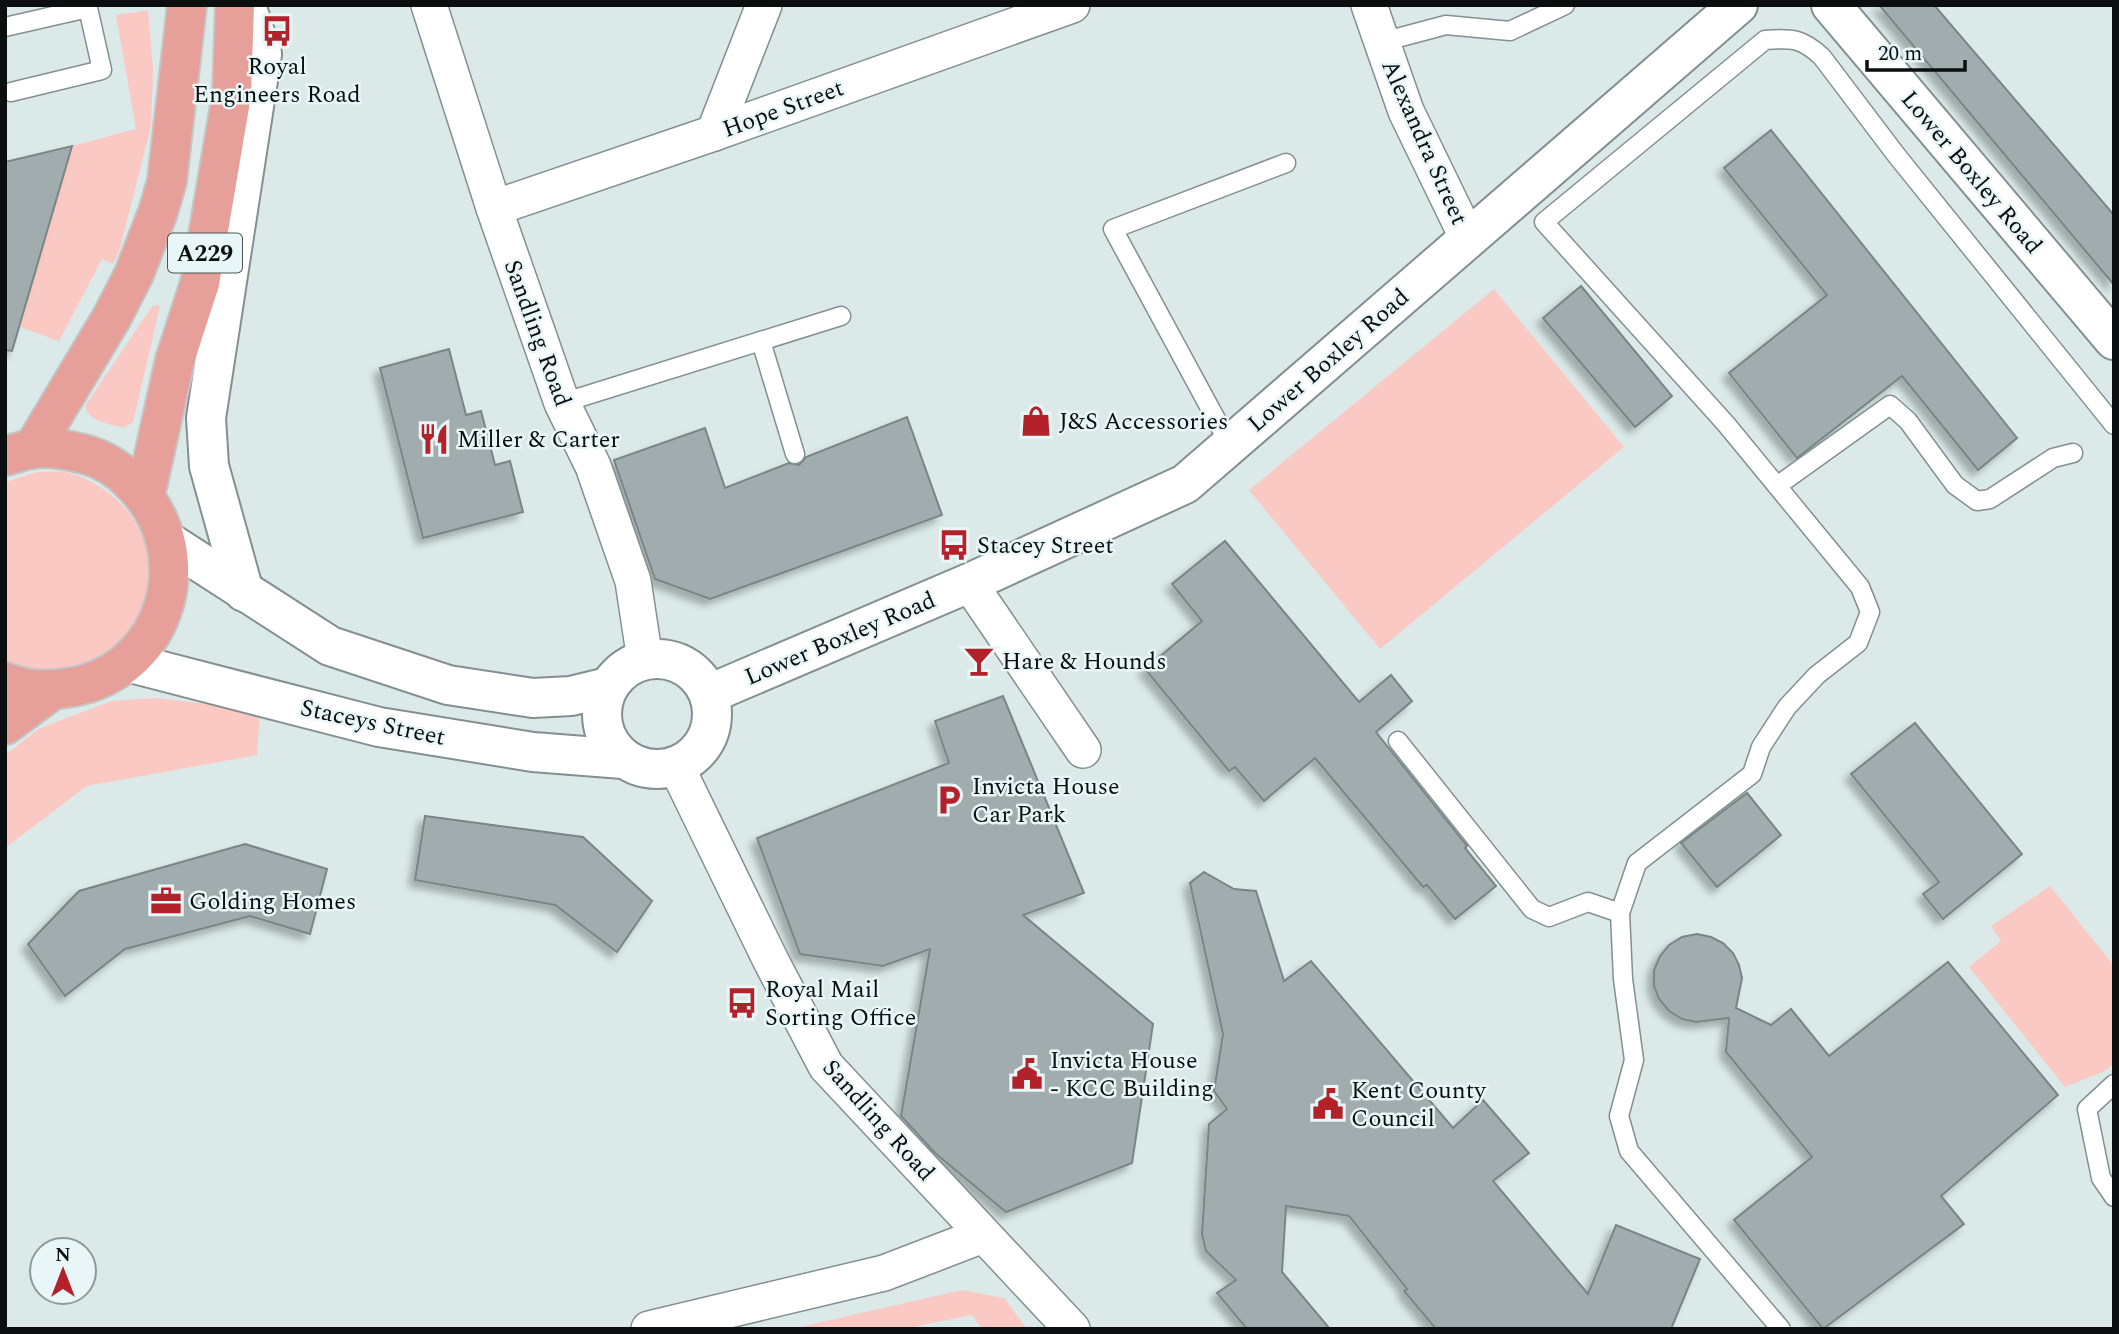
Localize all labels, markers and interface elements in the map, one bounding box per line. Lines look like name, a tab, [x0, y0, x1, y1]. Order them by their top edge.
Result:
bus stop icon: Royal Engineers Road	[260, 14, 294, 48]
scale bar	[1867, 28, 1965, 72]
text: 20 m	[1878, 38, 1922, 70]
place label: Royal Engineers Road	[193, 49, 361, 113]
street label: Alexandra Street	[1372, 54, 1477, 231]
street label: Hope Street	[718, 70, 849, 148]
street label: Lower Boxley Road	[1892, 83, 2051, 262]
road number: A229	[168, 234, 242, 272]
street label: Sandling Road	[494, 255, 580, 412]
street label: Lower Boxley Road	[1240, 280, 1418, 441]
shop icon: J&S Accessories	[1019, 404, 1053, 438]
place label: J&S Accessories	[1059, 404, 1228, 440]
restaurant icon: Miller & Carter	[417, 422, 451, 456]
place label: Miller & Carter	[457, 422, 620, 458]
bus stop icon: Stacey Street	[937, 528, 971, 562]
place label: Stacey Street	[977, 528, 1114, 564]
street label: Lower Boxley Road	[739, 582, 941, 695]
bar icon: Hare & Hounds	[962, 644, 996, 678]
place label: Hare & Hounds	[1002, 644, 1167, 680]
street label: Staceys Street	[297, 690, 449, 756]
place label: Invicta House Car Park	[972, 769, 1120, 833]
parking icon: Invicta House Car Park	[932, 783, 966, 817]
office icon: Golding Homes	[149, 884, 183, 918]
place label: Golding Homes	[189, 884, 356, 920]
place label: Royal Mail Sorting Office	[765, 972, 916, 1036]
bus stop icon: Royal Mail Sorting Office	[725, 986, 759, 1020]
place label: Invicta House - KCC Building	[1050, 1043, 1214, 1107]
street label: Sandling Road	[813, 1051, 943, 1190]
public building icon: Invicta House - KCC Building	[1010, 1057, 1044, 1091]
place label: Kent County Council	[1351, 1073, 1487, 1137]
public building icon: Kent County Council	[1311, 1087, 1345, 1121]
north arrow	[28, 1236, 98, 1306]
text: N	[55, 1241, 71, 1270]

